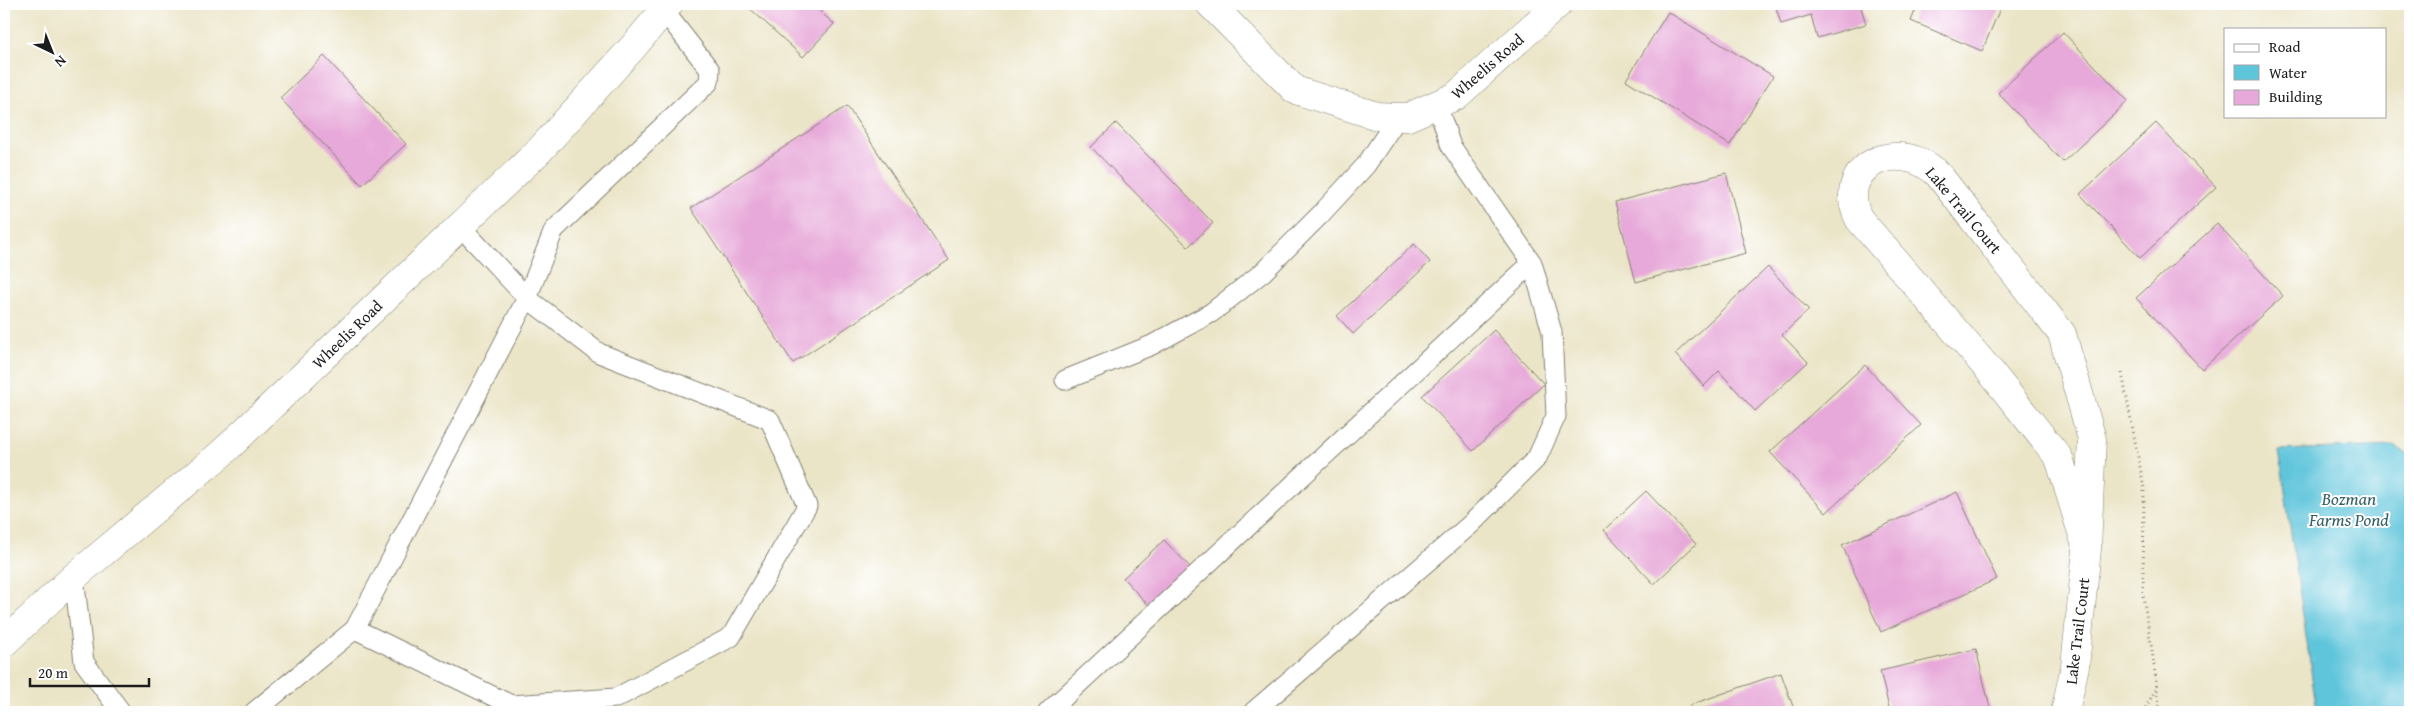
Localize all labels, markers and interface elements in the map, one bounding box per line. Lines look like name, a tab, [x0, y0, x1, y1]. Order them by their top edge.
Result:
street label: Wheelis Road	[1445, 27, 1529, 105]
north arrow	[28, 28, 78, 78]
legend	[2224, 28, 2386, 118]
text: Road	[2269, 36, 2300, 57]
text: N	[50, 51, 71, 72]
text: Water	[2269, 62, 2307, 83]
text: Building	[2269, 86, 2323, 107]
street label: Lake Trail Court	[1920, 161, 2008, 259]
street label: Wheelis Road	[306, 294, 388, 374]
water label: Bozman Farms Pond	[2308, 485, 2389, 533]
street label: Lake Trail Court	[2059, 576, 2095, 686]
scale bar	[30, 656, 149, 688]
text: 20 m	[38, 662, 69, 683]

